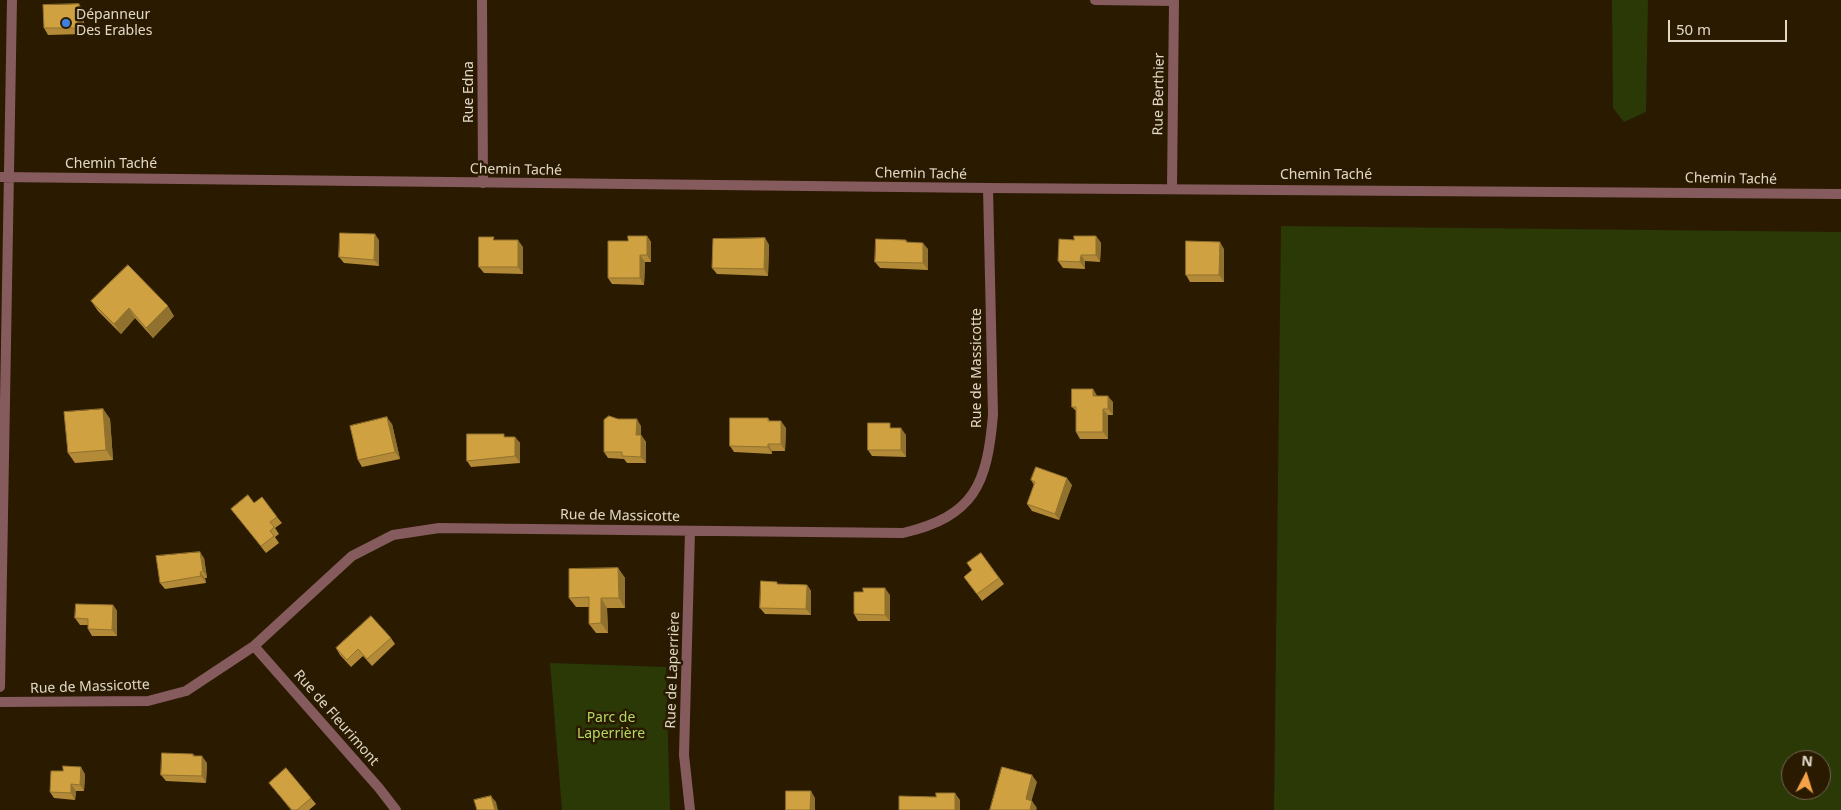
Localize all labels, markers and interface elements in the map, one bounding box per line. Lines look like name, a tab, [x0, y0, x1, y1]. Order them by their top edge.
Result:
place label: Dépanneur Des Erables	[76, 7, 152, 40]
scale bar	[1671, 10, 1790, 42]
marker: Dépanneur Des Erables	[60, 17, 72, 29]
text: 50 m	[1676, 19, 1711, 39]
street label: Rue Berthier	[1150, 53, 1168, 135]
street label: Rue Edna	[461, 61, 477, 123]
street label: Chemin Taché	[65, 156, 157, 172]
street label: Chemin Taché	[470, 161, 562, 179]
street label: Chemin Taché	[875, 165, 967, 183]
street label: Chemin Taché	[1280, 167, 1372, 183]
street label: Chemin Taché	[1685, 170, 1777, 188]
street label: Rue de Massicotte	[969, 308, 985, 428]
street label: Rue de Massicotte	[560, 507, 680, 525]
street label: Rue de Laperrière	[663, 611, 683, 729]
street label: Rue de Fleurimont	[290, 667, 382, 769]
street label: Rue de Massicotte	[30, 677, 150, 697]
park label: Parc de Laperrière	[577, 710, 645, 742]
north arrow	[1781, 750, 1831, 800]
text: N	[1801, 751, 1814, 771]

